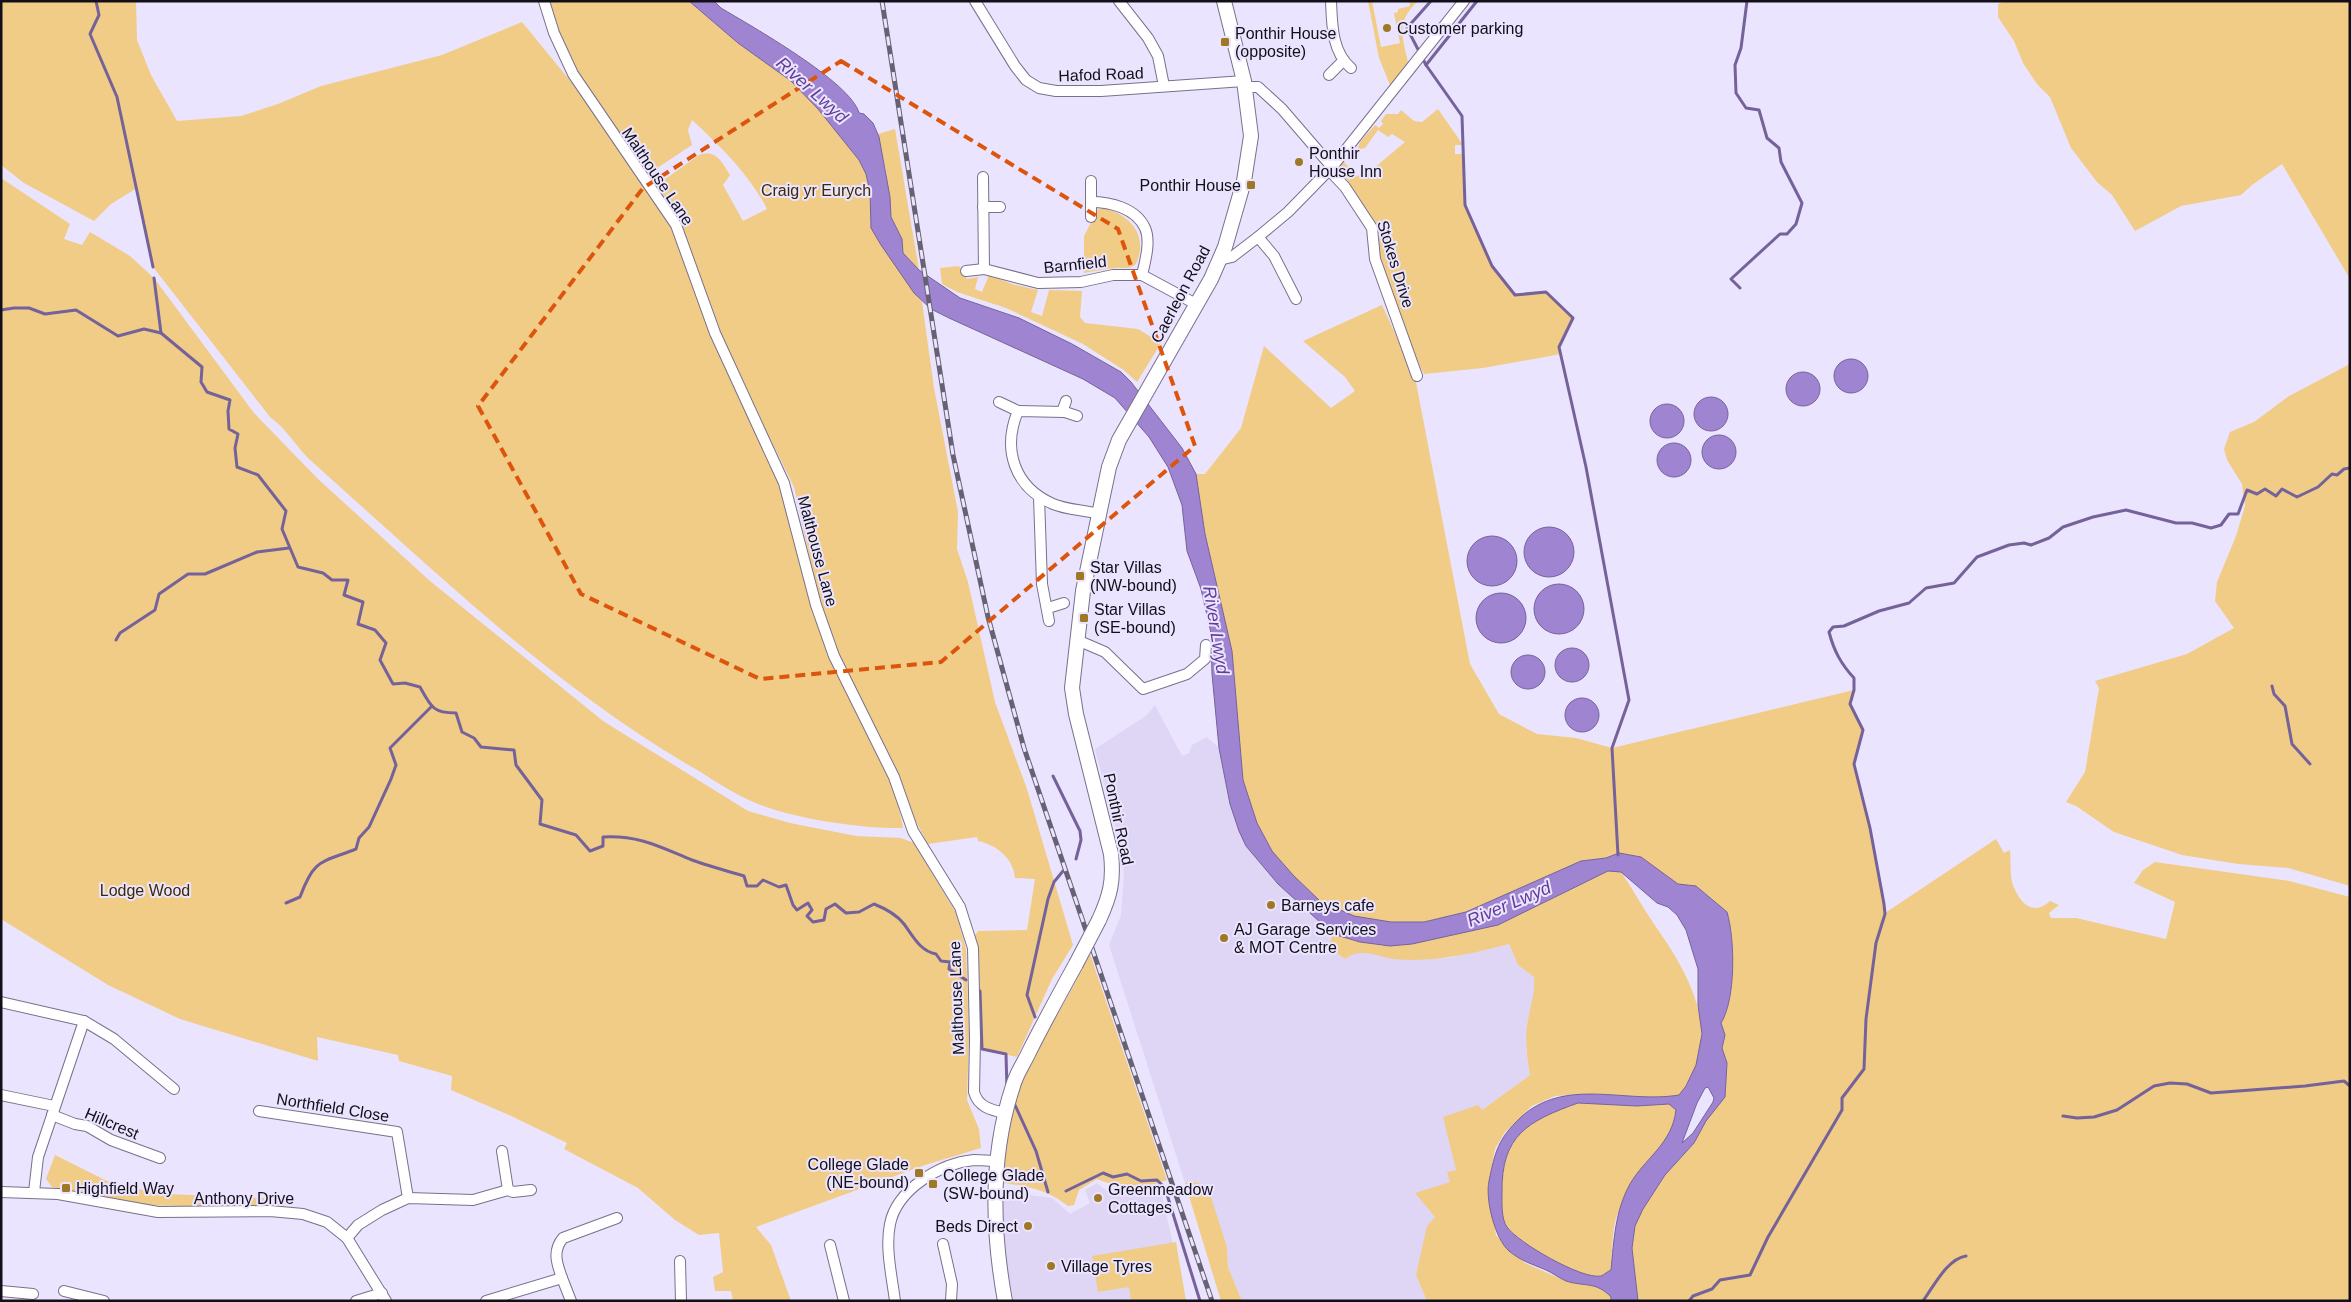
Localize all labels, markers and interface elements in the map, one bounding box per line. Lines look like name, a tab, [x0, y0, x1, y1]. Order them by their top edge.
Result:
place label: Customer parking	[1397, 20, 1523, 37]
marker: Customer parking	[1381, 22, 1393, 34]
place label: Ponthir House (opposite)	[1235, 25, 1336, 60]
marker: Ponthir House (opposite)	[1219, 36, 1231, 48]
water label: River Lwyd	[772, 53, 853, 128]
street label: Hafod Road	[1058, 65, 1144, 84]
street label: Malthouse Lane	[619, 124, 697, 228]
place label: Ponthir House Inn	[1309, 145, 1382, 180]
marker: Ponthir House Inn	[1293, 156, 1305, 168]
place label: Ponthir House	[1140, 177, 1241, 194]
marker: Ponthir House	[1245, 179, 1257, 191]
park label: Craig yr Eurych	[761, 182, 871, 199]
street label: Stokes Drive	[1374, 218, 1417, 310]
street label: Caerleon Road	[1148, 243, 1213, 346]
street label: Barnfield	[1043, 253, 1107, 276]
street label: Malthouse Lane	[795, 494, 840, 608]
place label: Star Villas (NW-bound)	[1090, 559, 1177, 594]
marker: Star Villas (NW-bound)	[1074, 570, 1086, 582]
water label: River Lwyd	[1199, 584, 1233, 677]
place label: Star Villas (SE-bound)	[1094, 601, 1176, 636]
marker: Star Villas (SE-bound)	[1078, 612, 1090, 624]
street label: Ponthir Road	[1100, 772, 1137, 867]
water label: River Lwyd	[1464, 877, 1555, 931]
park label: Lodge Wood	[100, 882, 190, 899]
place label: Barneys cafe	[1281, 897, 1374, 914]
marker: Barneys cafe	[1265, 899, 1277, 911]
place label: AJ Garage Services & MOT Centre	[1234, 921, 1376, 956]
marker: AJ Garage Services & MOT Centre	[1218, 932, 1230, 944]
street label: Malthouse Lane	[946, 941, 967, 1055]
street label: Northfield Close	[275, 1090, 391, 1125]
street label: Hillcrest	[82, 1105, 142, 1143]
place label: College Glade (NE-bound)	[808, 1156, 909, 1191]
marker: College Glade (NE-bound)	[913, 1167, 925, 1179]
place label: College Glade (SW-bound)	[943, 1167, 1045, 1202]
marker: College Glade (SW-bound)	[927, 1178, 939, 1190]
place label: Highfield Way	[76, 1180, 174, 1197]
place label: Greenmeadow Cottages	[1108, 1181, 1213, 1216]
marker: Highfield Way	[60, 1182, 72, 1194]
street label: Anthony Drive	[194, 1190, 294, 1207]
marker: Greenmeadow Cottages	[1092, 1192, 1104, 1204]
place label: Beds Direct	[935, 1218, 1019, 1235]
marker: Beds Direct	[1022, 1220, 1034, 1232]
place label: Village Tyres	[1061, 1258, 1152, 1275]
marker: Village Tyres	[1045, 1260, 1057, 1272]

